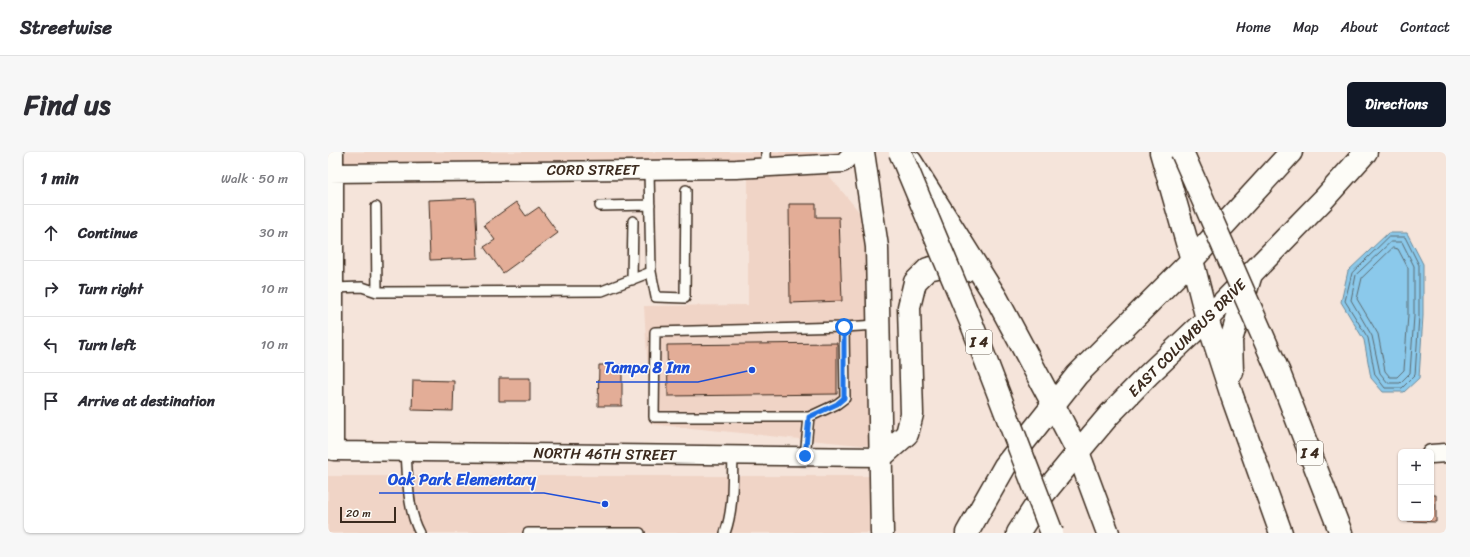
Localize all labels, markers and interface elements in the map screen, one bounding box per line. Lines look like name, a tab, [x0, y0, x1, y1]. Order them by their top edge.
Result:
text: Streetwise	[20, 11, 112, 44]
text: Home	[1236, 15, 1271, 40]
text: Map	[1293, 15, 1319, 40]
text: About	[1341, 15, 1378, 40]
text: Contact	[1400, 15, 1450, 40]
text: Find us	[24, 80, 111, 129]
button: Directions	[1347, 82, 1446, 127]
street label: CORD STREET	[547, 157, 641, 183]
text: 1 min	[40, 163, 79, 193]
text: Walk · 50 m	[221, 167, 288, 190]
text: Continue	[78, 220, 138, 246]
text: 30 m	[259, 221, 288, 244]
icon: ahead	[40, 222, 62, 244]
street label: EAST COLUMBUS DRIVE	[1122, 271, 1254, 403]
text: Turn right	[78, 276, 143, 302]
text: 10 m	[261, 277, 288, 300]
icon: right	[40, 278, 62, 300]
route start	[835, 318, 853, 336]
road number: I 4	[966, 330, 992, 354]
text: Turn left	[78, 332, 136, 358]
text: 10 m	[261, 333, 288, 356]
icon: left	[40, 334, 62, 356]
text: Tampa 8 Inn	[604, 353, 690, 382]
callout: Tampa 8 Inn	[596, 354, 698, 382]
text: Arrive at destination	[78, 388, 215, 414]
icon: arrive	[40, 390, 62, 412]
street label: NORTH 46TH STREET	[533, 440, 678, 468]
road number: I 4	[1297, 441, 1323, 465]
route end	[796, 447, 814, 465]
map controls	[1398, 449, 1434, 521]
button: +	[1398, 449, 1434, 485]
callout: Oak Park Elementary	[379, 465, 544, 493]
text: Oak Park Elementary	[387, 465, 537, 494]
button: −	[1398, 485, 1434, 521]
text: 20 m	[346, 504, 371, 523]
scale bar	[340, 505, 396, 524]

